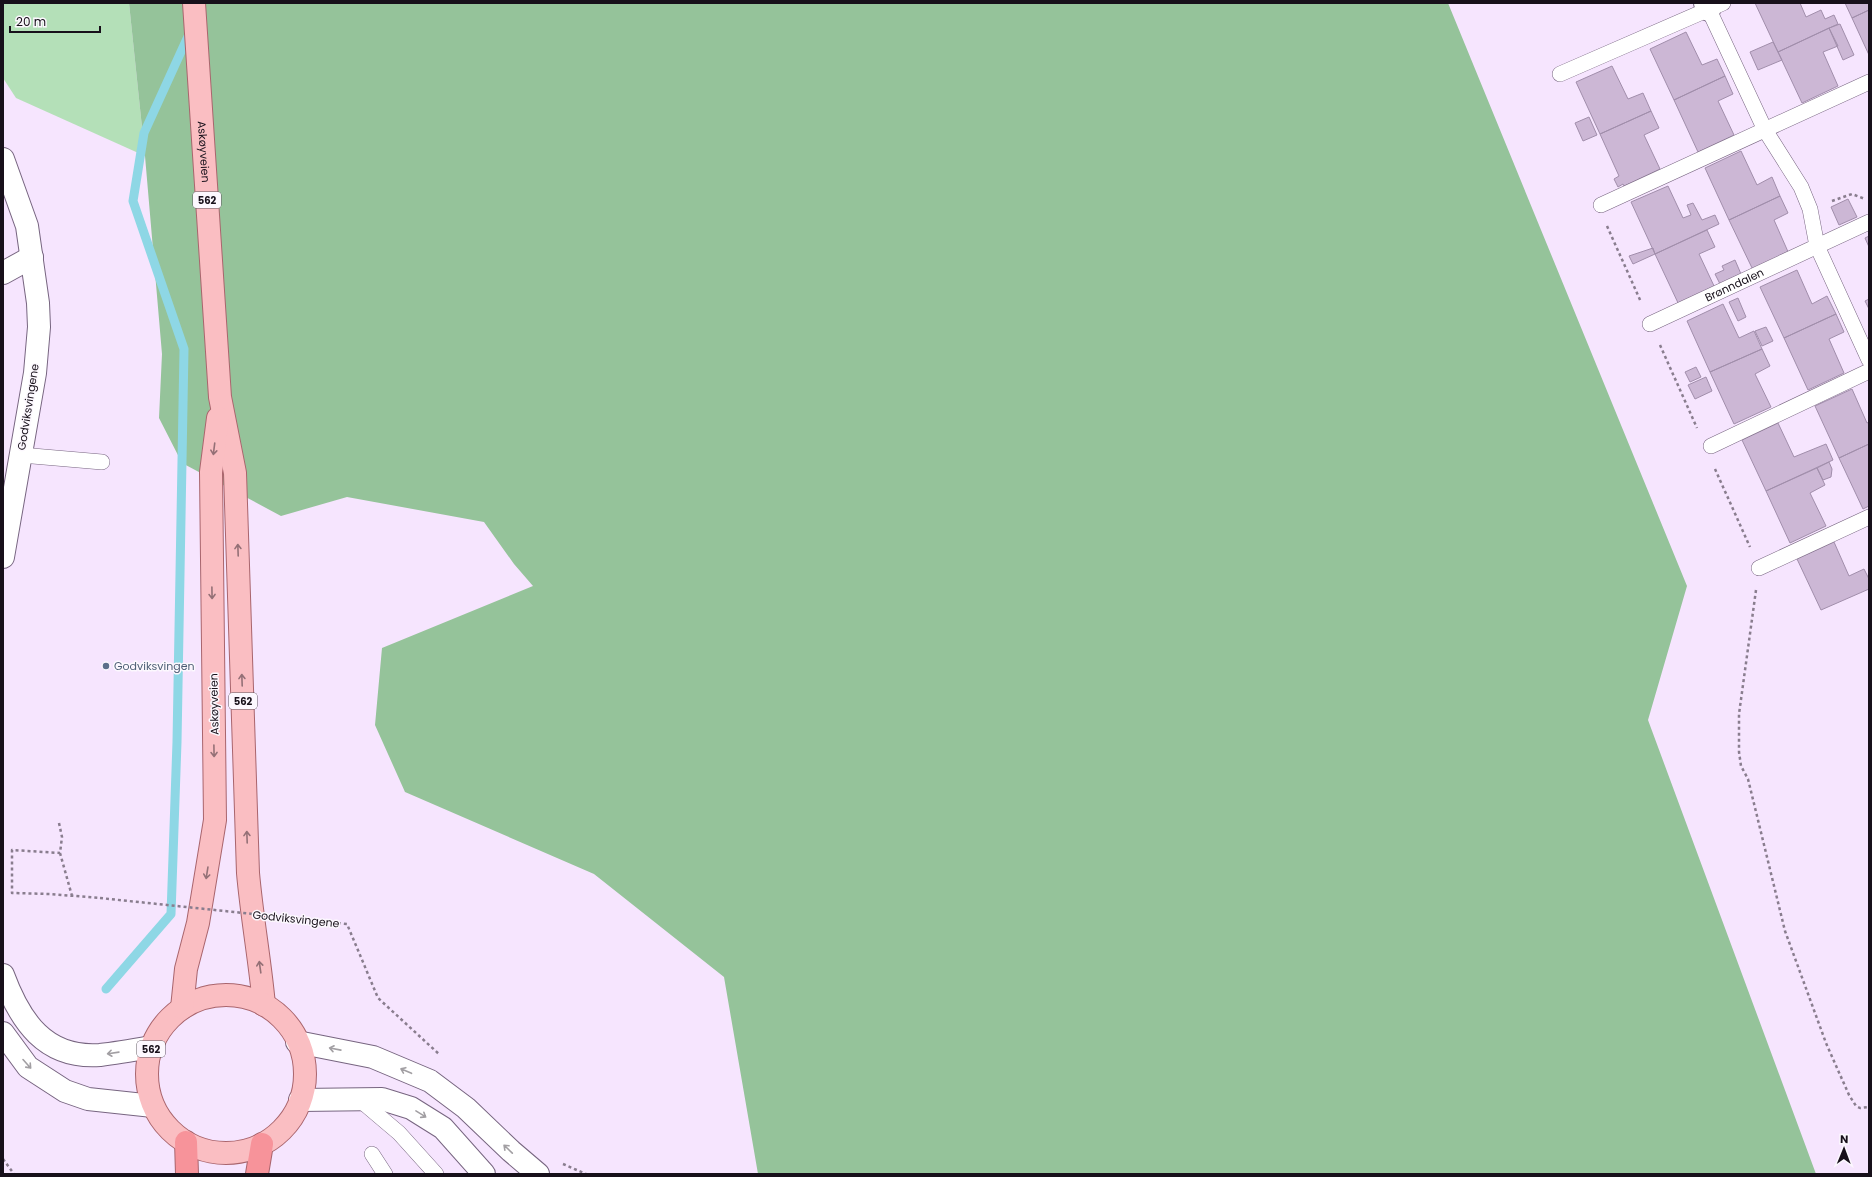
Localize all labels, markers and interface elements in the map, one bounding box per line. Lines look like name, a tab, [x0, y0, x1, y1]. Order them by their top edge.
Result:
scale bar	[10, 8, 100, 34]
text: 20 m	[16, 13, 46, 30]
street label: Askøyveien	[194, 120, 214, 183]
road number: 562	[193, 192, 221, 208]
street label: Brønndalen	[1702, 264, 1766, 305]
street label: Godviksvingene	[13, 362, 43, 451]
one-way arrow	[210, 442, 218, 455]
one-way arrow	[234, 544, 241, 557]
one-way arrow	[208, 586, 216, 599]
place label: Godviksvingen	[114, 658, 195, 674]
marker: Godviksvingen	[101, 661, 111, 671]
street label: Askøyveien	[205, 673, 223, 735]
one-way arrow	[238, 674, 246, 687]
road number: 562	[229, 693, 257, 709]
one-way arrow	[210, 744, 218, 757]
one-way arrow	[243, 831, 251, 844]
one-way arrow	[202, 866, 210, 879]
street label: Godviksvingene	[252, 906, 340, 932]
one-way arrow	[256, 961, 264, 974]
road number: 562	[137, 1041, 165, 1057]
one-way arrow	[329, 1045, 342, 1053]
one-way arrow	[107, 1049, 120, 1057]
one-way arrow	[22, 1059, 31, 1069]
one-way arrow	[401, 1066, 413, 1074]
one-way arrow	[415, 1110, 426, 1118]
north arrow	[1824, 1129, 1864, 1169]
text: N	[1840, 1131, 1848, 1147]
one-way arrow	[503, 1144, 513, 1154]

